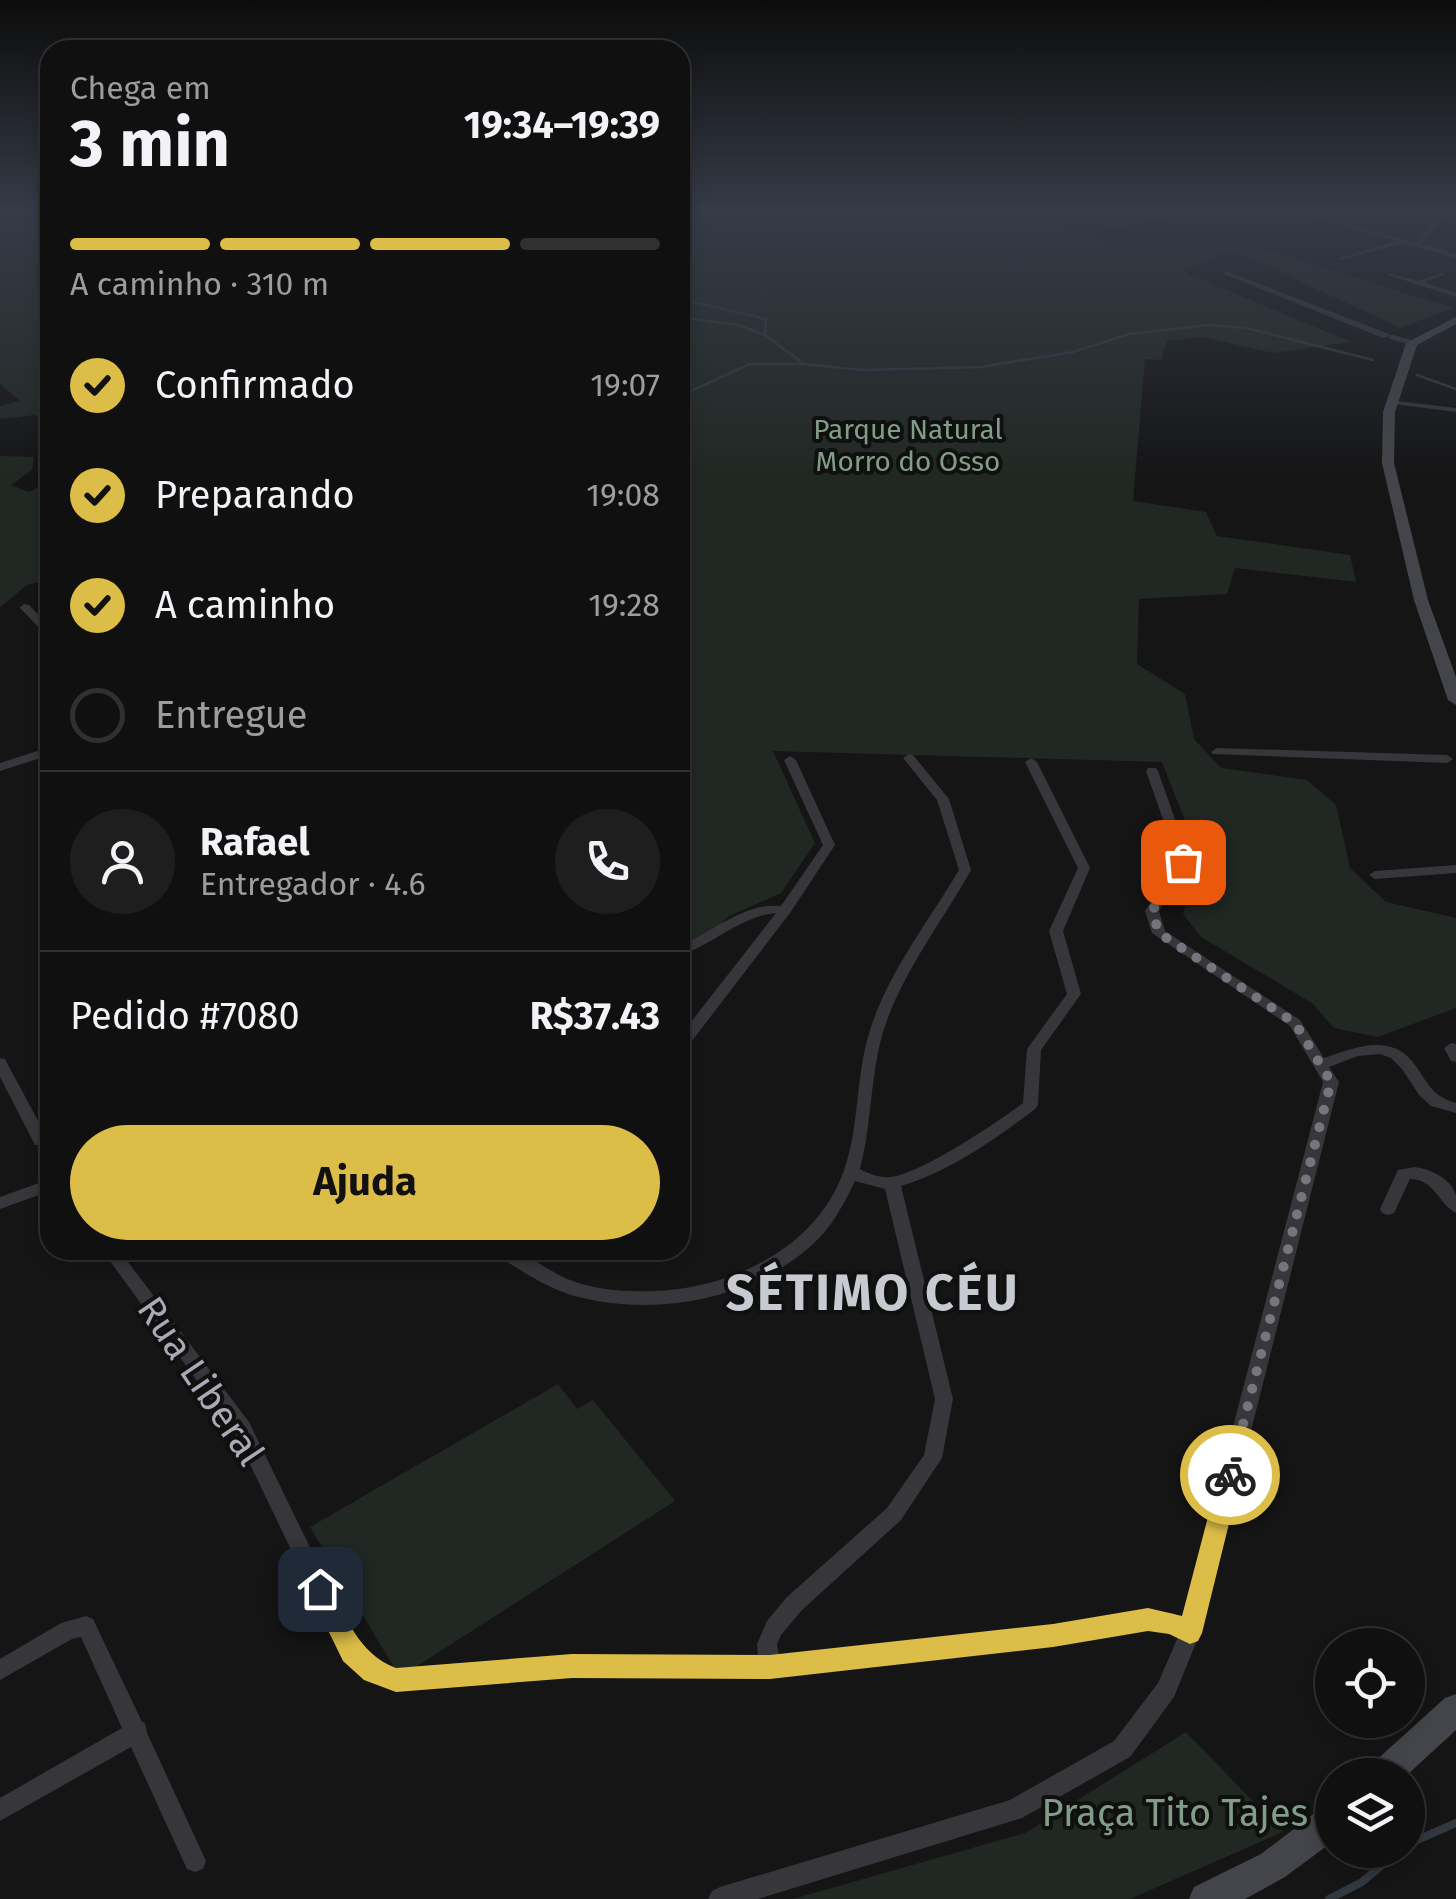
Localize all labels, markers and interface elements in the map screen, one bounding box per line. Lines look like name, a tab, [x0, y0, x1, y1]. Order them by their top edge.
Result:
text: Chega em	[70, 69, 211, 107]
text: 19:34–19:39	[464, 102, 660, 148]
text: 3 min	[70, 105, 230, 183]
text: A caminho · 310 m	[70, 265, 329, 303]
icon: check	[70, 358, 125, 413]
text: Confirmado	[155, 362, 355, 408]
text: 19:07	[590, 366, 660, 404]
park label: Parque Natural Morro do Osso	[813, 413, 1003, 478]
icon: check	[70, 468, 125, 523]
text: Preparando	[155, 472, 355, 518]
text: 19:08	[586, 476, 660, 514]
icon: check	[70, 578, 125, 633]
text: A caminho	[155, 582, 335, 628]
text: 19:28	[588, 586, 660, 624]
text: Entregue	[155, 692, 307, 738]
button: person	[70, 809, 175, 914]
button: phone	[555, 809, 660, 914]
text: Rafael	[200, 819, 310, 865]
pin	[1141, 820, 1226, 905]
icon: bag	[1156, 835, 1211, 890]
text: Entregador · 4.6	[200, 865, 426, 903]
text: Pedido #7080	[70, 993, 300, 1039]
text: R$37.43	[530, 993, 660, 1039]
button: Ajuda	[70, 1125, 660, 1240]
district label: SÉTIMO CÉU	[726, 1261, 1020, 1323]
street label: Rua Liberal	[128, 1288, 274, 1474]
courier	[1180, 1425, 1280, 1525]
icon: bike	[1203, 1448, 1258, 1503]
pin	[278, 1547, 363, 1632]
icon: home	[293, 1562, 348, 1617]
map controls	[1315, 1628, 1425, 1868]
button: locate	[1315, 1628, 1425, 1738]
button: layers	[1315, 1758, 1425, 1868]
park label: Praça Tito Tajes	[1042, 1790, 1308, 1836]

